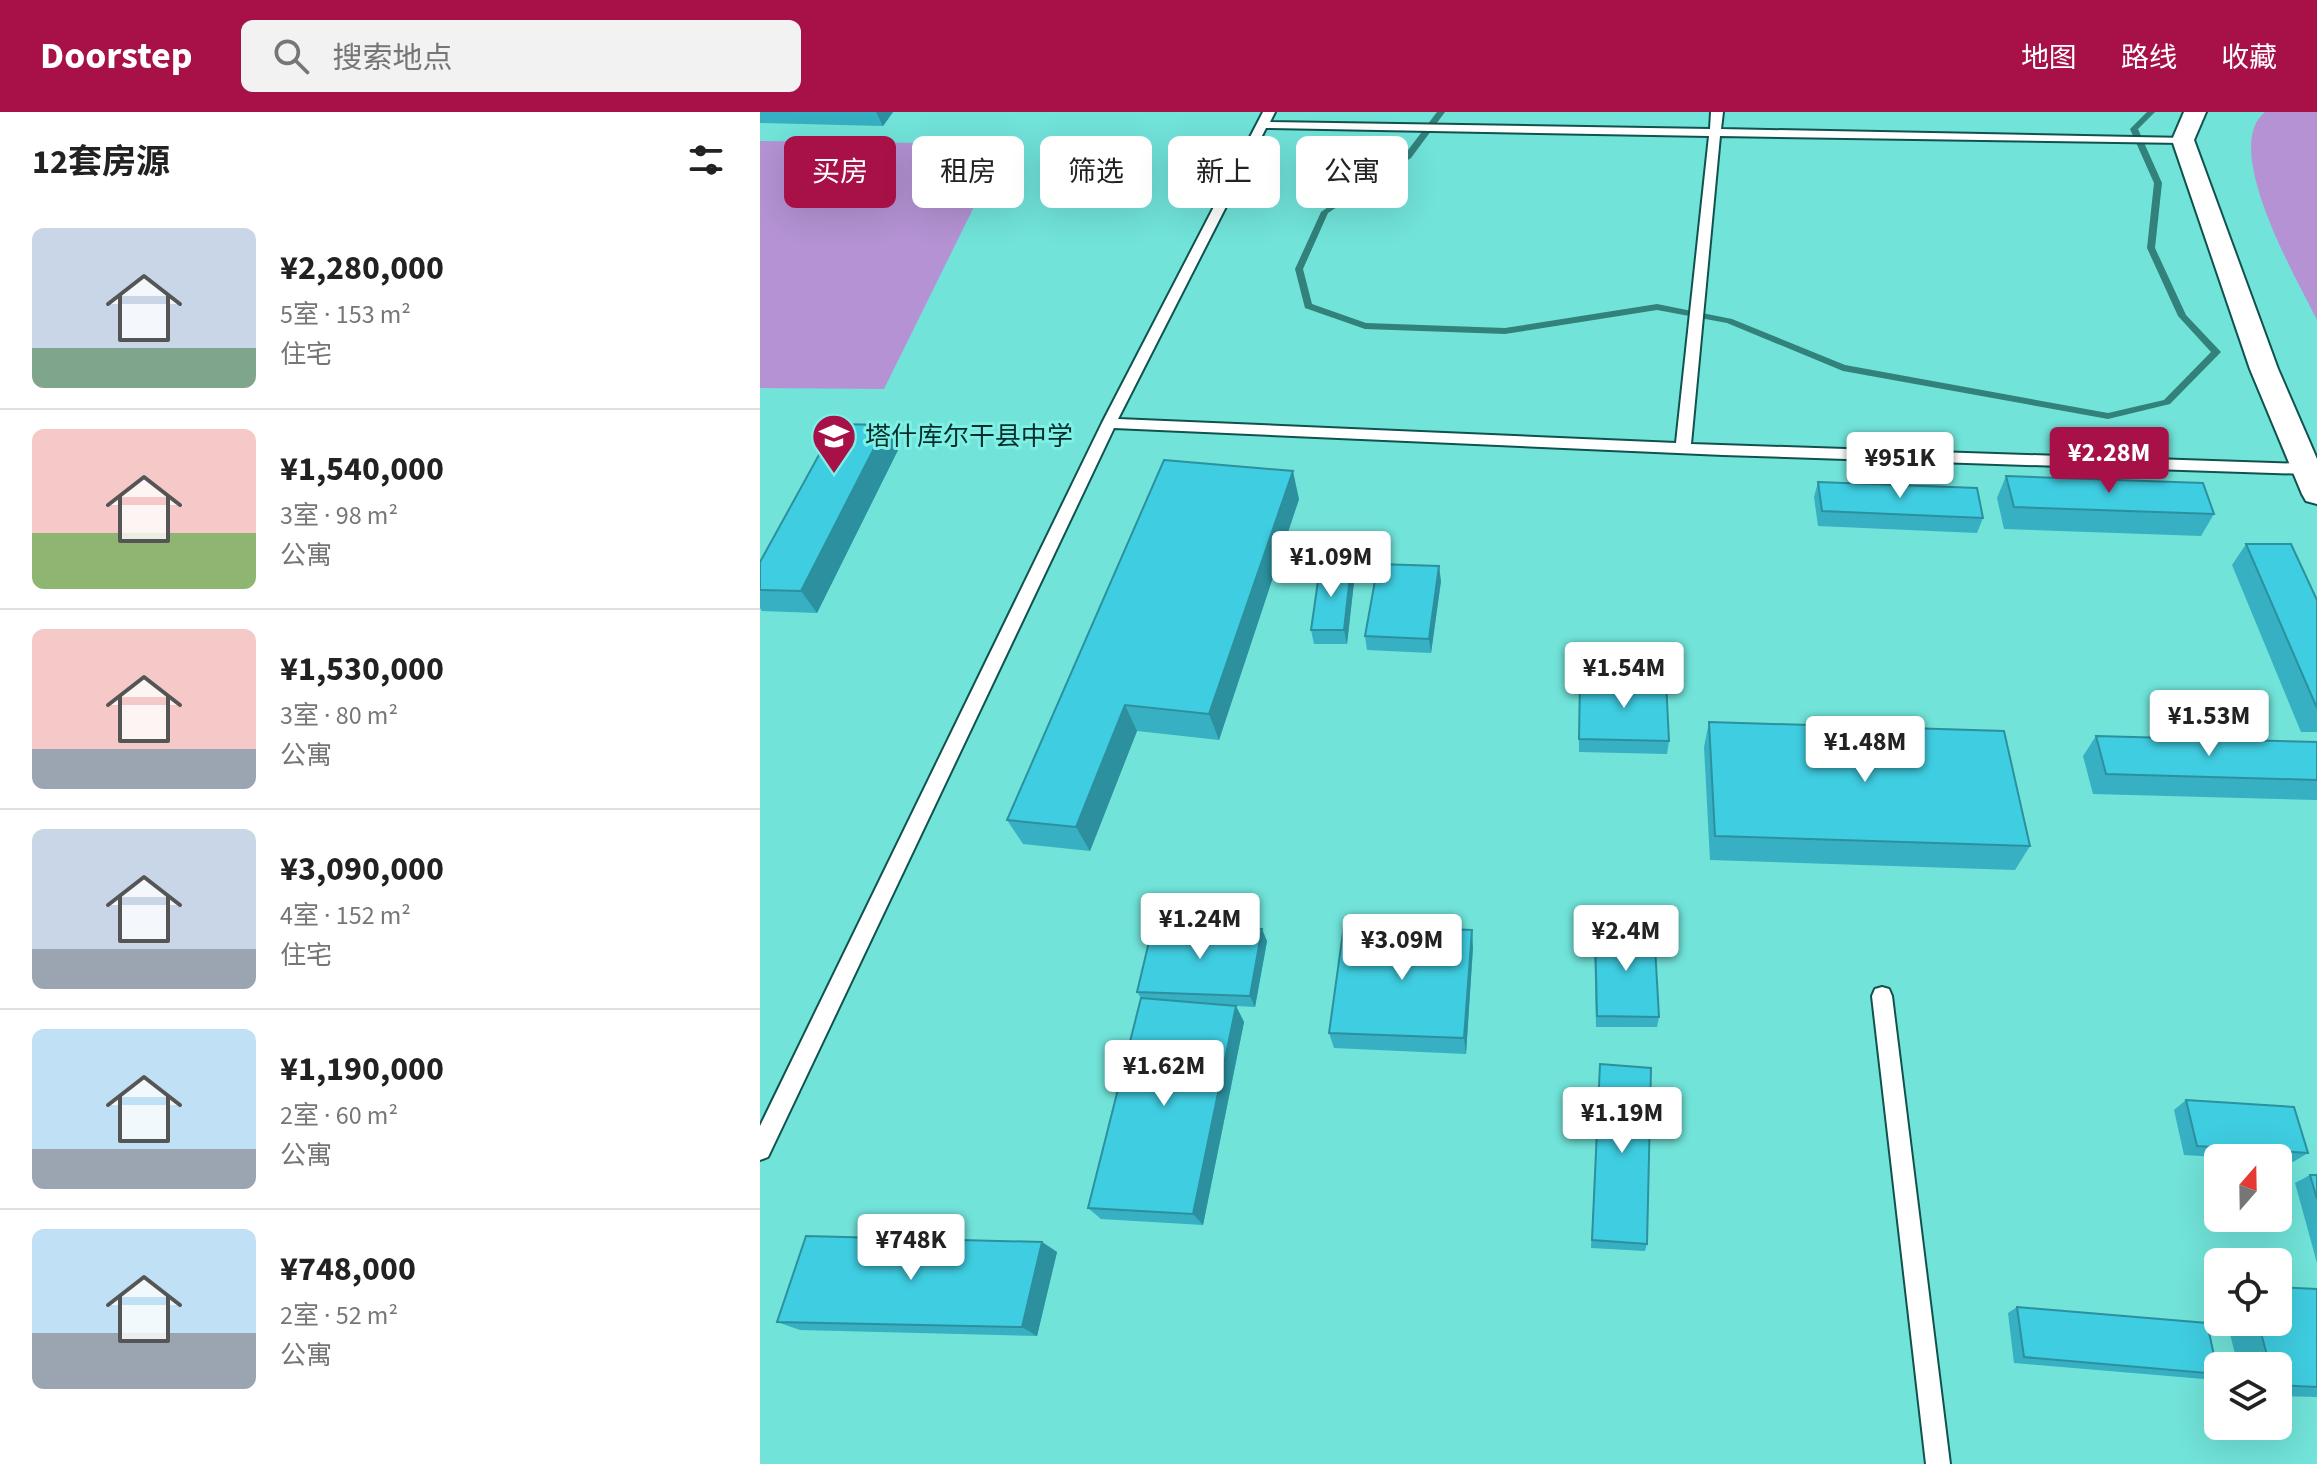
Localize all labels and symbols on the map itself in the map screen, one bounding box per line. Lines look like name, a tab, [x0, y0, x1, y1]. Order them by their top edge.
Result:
school or university icon: 塔什库尔干县中学	[810, 412, 858, 475]
place label: 塔什库尔干县中学	[865, 418, 1073, 455]
pin: ¥2.28M	[2044, 427, 2174, 495]
pin: ¥951K	[1844, 432, 1956, 500]
pin: ¥1.09M	[1266, 531, 1396, 599]
pin: ¥1.54M	[1559, 642, 1689, 710]
pin: ¥1.53M	[2144, 690, 2274, 758]
pin: ¥1.48M	[1800, 716, 1930, 784]
pin: ¥1.24M	[1135, 893, 1265, 961]
pin: ¥2.4M	[1570, 905, 1682, 973]
pin: ¥3.09M	[1337, 914, 1467, 982]
pin: ¥1.62M	[1099, 1040, 1229, 1108]
pin: ¥1.19M	[1557, 1087, 1687, 1155]
north arrow	[2204, 1144, 2292, 1232]
pin: ¥748K	[855, 1214, 967, 1282]

